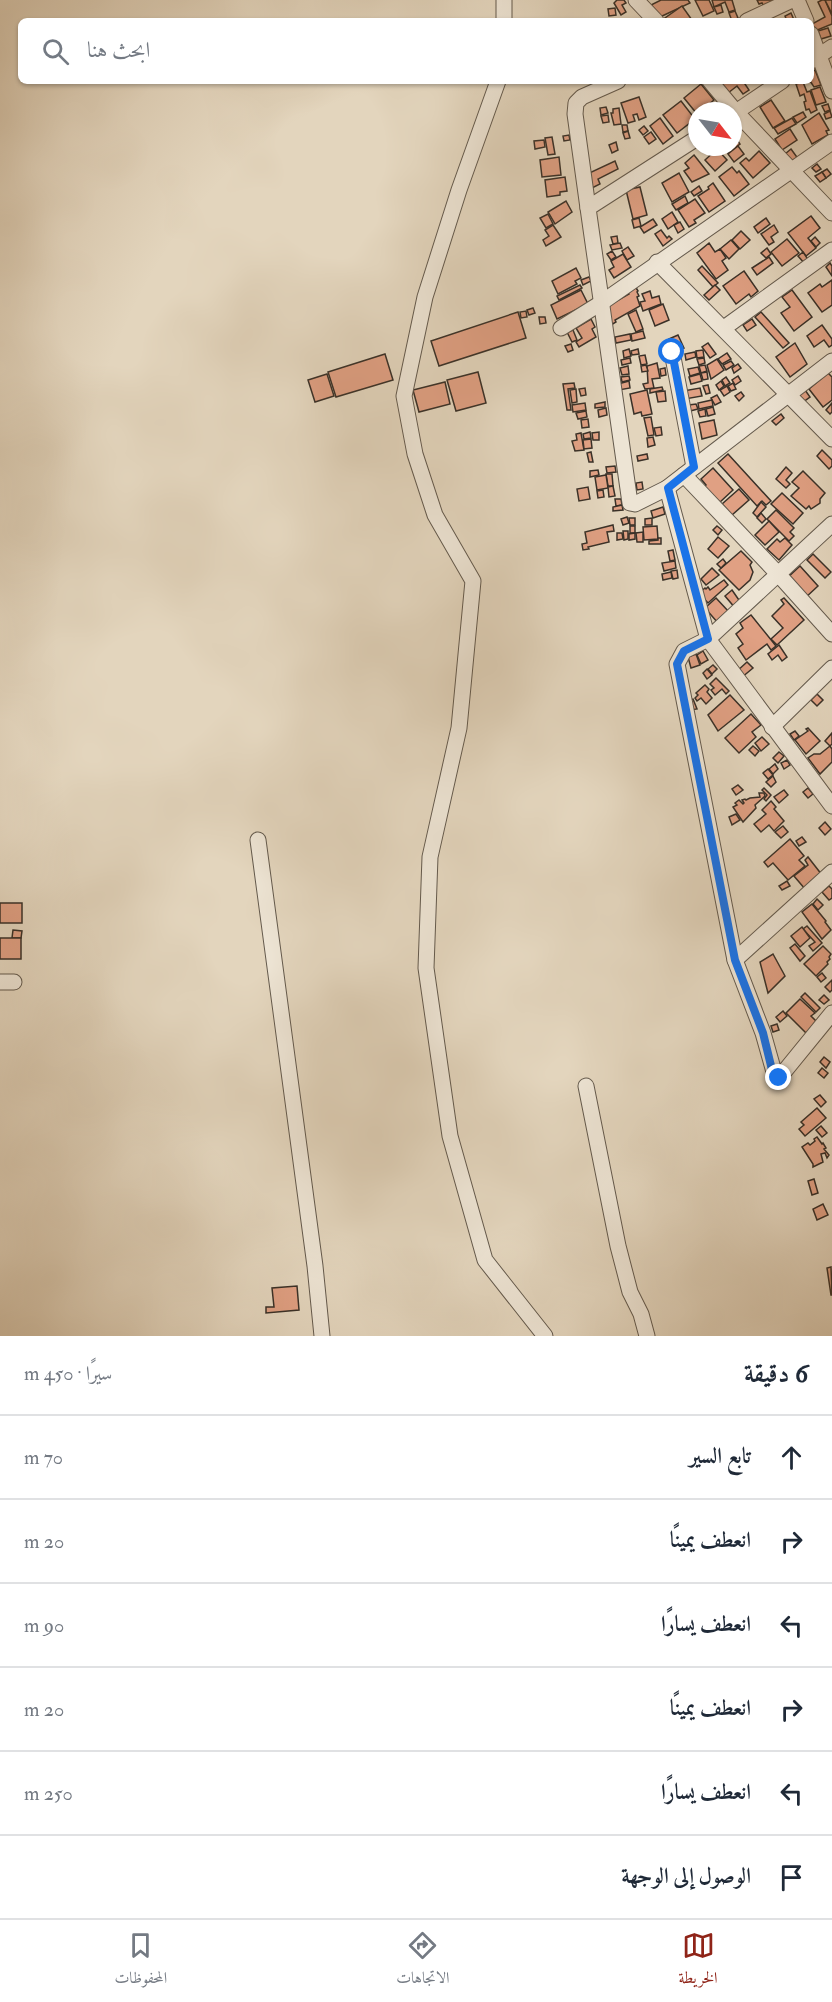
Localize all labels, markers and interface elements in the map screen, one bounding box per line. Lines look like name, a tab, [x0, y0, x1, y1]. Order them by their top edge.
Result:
search box	[18, 18, 814, 84]
icon: search	[39, 35, 72, 68]
text: ابحث هنا	[87, 36, 150, 64]
north arrow	[688, 102, 742, 156]
route start	[658, 338, 684, 364]
route end	[765, 1064, 791, 1090]
text: 6 دقيقة	[744, 1358, 808, 1390]
text: سيرًا · 450 m	[24, 1361, 112, 1386]
icon: ahead	[775, 1441, 808, 1474]
text: تابع السير	[689, 1442, 751, 1470]
text: 70 m	[24, 1445, 63, 1470]
icon: right	[775, 1525, 808, 1558]
text: انعطف يمينًا	[670, 1526, 751, 1554]
text: 20 m	[24, 1529, 64, 1554]
icon: left	[775, 1609, 808, 1642]
text: انعطف يسارًا	[661, 1610, 751, 1638]
text: 90 m	[24, 1613, 64, 1638]
icon: right	[775, 1693, 808, 1726]
text: انعطف يمينًا	[670, 1694, 751, 1722]
text: 20 m	[24, 1697, 64, 1722]
icon: left	[775, 1777, 808, 1810]
text: انعطف يسارًا	[661, 1778, 751, 1806]
text: 250 m	[24, 1781, 73, 1806]
icon: arrive	[775, 1861, 808, 1894]
text: الوصول إلى الوجهة	[621, 1862, 751, 1890]
tab: المحفوظات	[115, 1929, 167, 1993]
tab: الاتجاهات	[396, 1929, 450, 1993]
tab: الخريطة	[679, 1929, 718, 1993]

